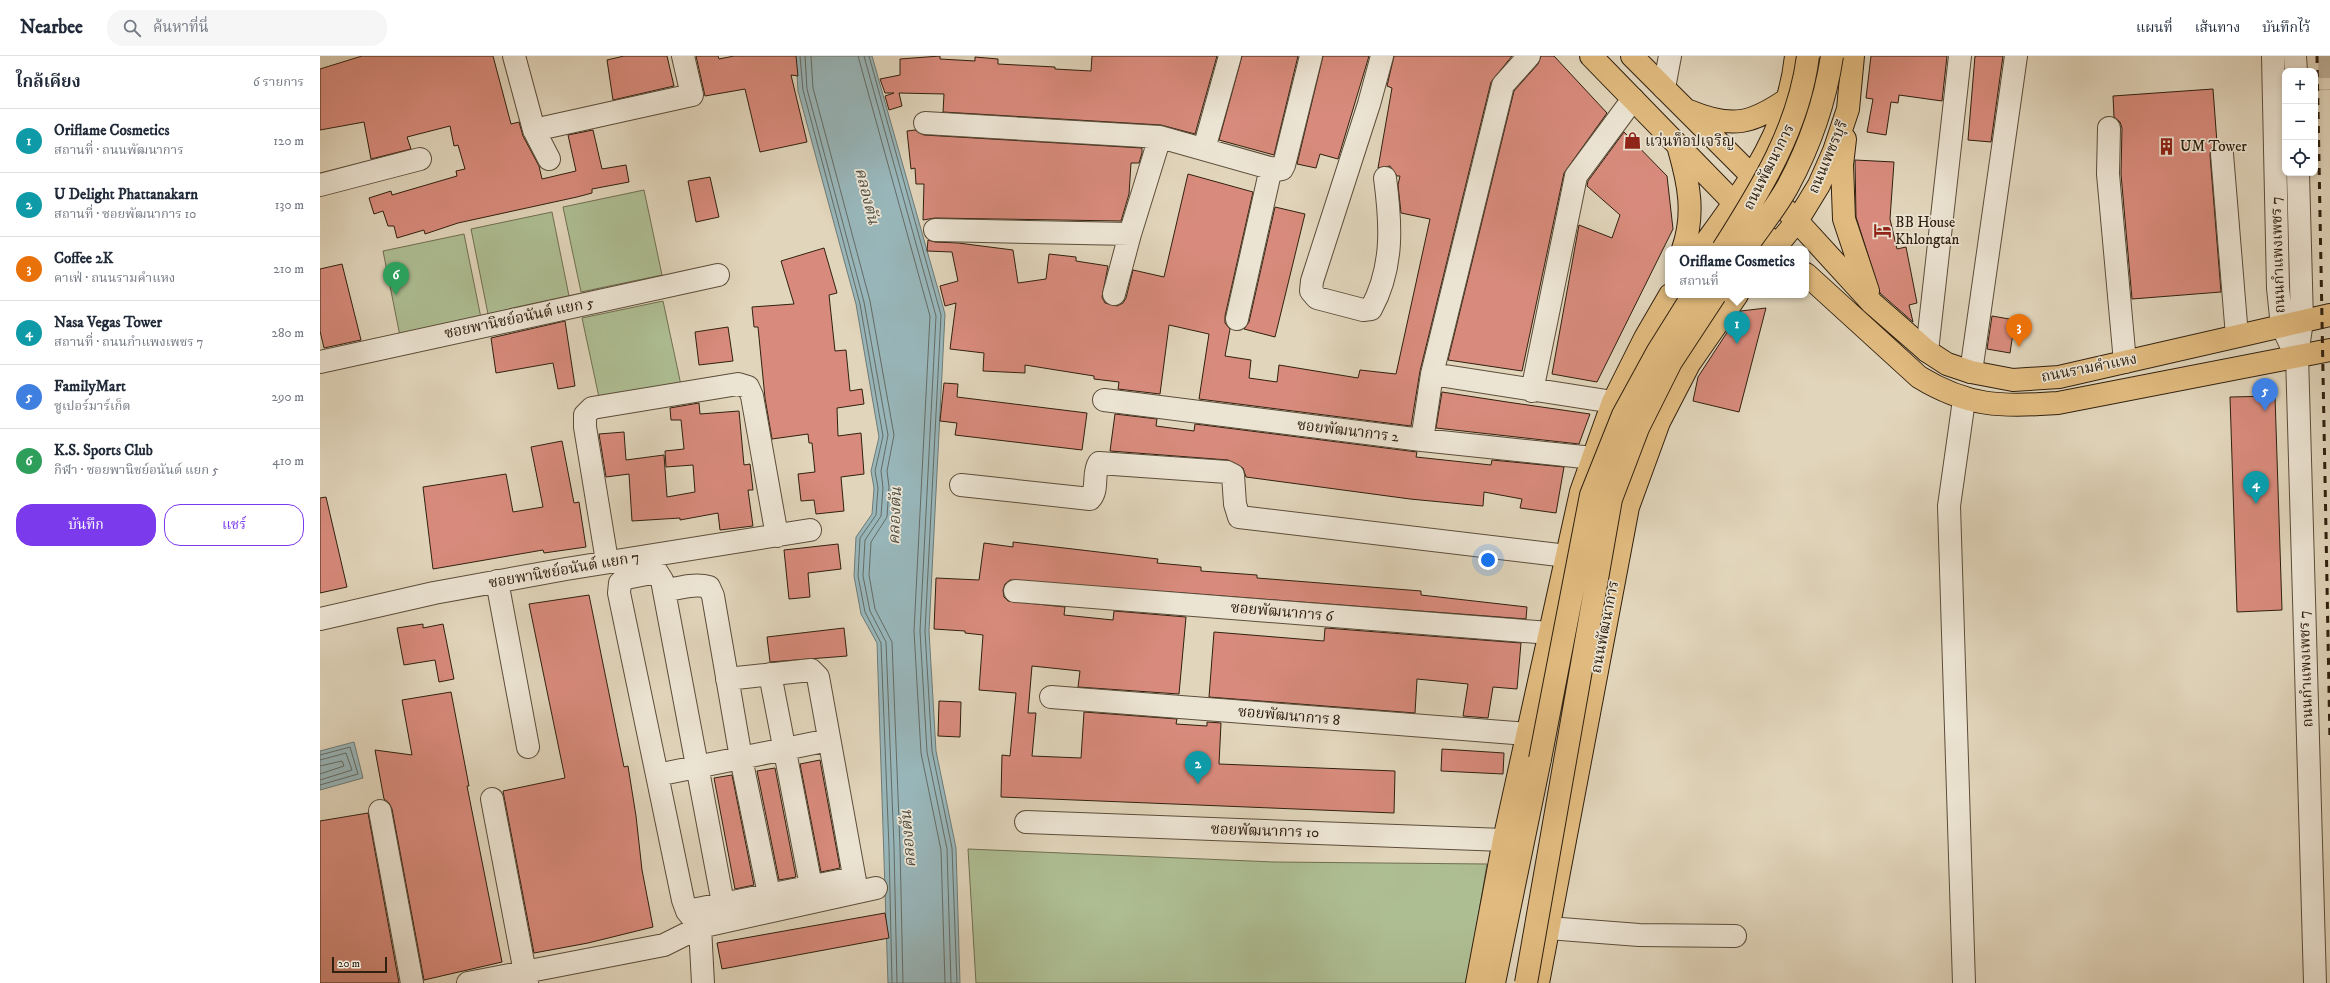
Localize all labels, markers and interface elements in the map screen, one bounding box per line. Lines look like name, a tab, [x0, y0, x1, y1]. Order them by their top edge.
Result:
search box	[107, 10, 387, 46]
text: Nearbee	[20, 16, 83, 39]
icon: search	[121, 17, 143, 39]
text: ค้นหาที่นี่	[153, 18, 209, 37]
text: แผนที่	[2136, 19, 2173, 37]
text: เส้นทาง	[2195, 19, 2240, 37]
text: บันทึกไว้	[2262, 19, 2310, 37]
map controls	[2282, 68, 2318, 176]
button: +	[2282, 68, 2318, 104]
text: ใกล้เคียง	[16, 71, 81, 93]
text: 6 รายการ	[253, 74, 304, 90]
button: −	[2282, 104, 2318, 140]
street label: ถนนเพชรบุรี	[1804, 117, 1853, 197]
text: Oriflame Cosmetics	[54, 121, 169, 140]
street label: ถนนพัฒนาการ	[1739, 121, 1799, 213]
shop icon: แว่นท็อปเจริญ	[1622, 131, 1642, 151]
place label: แว่นท็อปเจริญ	[1645, 132, 1735, 151]
text: 1	[27, 133, 31, 149]
text: 120 m	[273, 133, 304, 149]
building icon: UM Tower	[2157, 136, 2177, 156]
place label: UM Tower	[2180, 137, 2247, 156]
button: locate	[2282, 140, 2318, 176]
text: สถานที่ · ถนนพัฒนาการ	[54, 142, 184, 158]
water label: คลองตัน	[850, 166, 884, 227]
text: U Delight Phattanakarn	[54, 185, 198, 204]
street label: ถนนกำแพงเพชร 7	[2266, 196, 2290, 314]
text: 2	[26, 197, 32, 213]
text: 130 m	[275, 197, 304, 213]
text: สถานที่ · ซอยพัฒนาการ 10	[54, 206, 196, 222]
place label: BB House Khlongtan	[1895, 213, 1959, 249]
hotel icon: BB House Khlongtan	[1872, 221, 1892, 241]
popup	[1665, 246, 1809, 298]
text: Coffee 2K	[54, 249, 113, 268]
text: Oriflame Cosmetics	[1679, 252, 1795, 271]
text: 3	[27, 261, 31, 277]
text: 210 m	[273, 261, 304, 277]
pin: 6	[383, 262, 409, 295]
text: คาเฟ่ · ถนนรามคำแหง	[54, 270, 175, 286]
text: สถานที่	[1679, 273, 1719, 289]
street label: ซอยพานิชย์อนันต์ แยก 5	[442, 292, 596, 343]
pin: 1	[1724, 311, 1750, 344]
text: Nasa Vegas Tower	[54, 313, 162, 332]
pin: 3	[2006, 314, 2032, 347]
text: 4	[25, 325, 33, 341]
text: 280 m	[272, 325, 304, 341]
text: สถานที่ · ถนนกำแพงเพชร 7	[54, 334, 203, 350]
street label: ถนนรามคำแหง	[2039, 349, 2139, 387]
text: FamilyMart	[54, 377, 126, 396]
pin: 5	[2252, 378, 2278, 411]
text: 5	[26, 389, 32, 405]
text: 290 m	[272, 389, 304, 405]
text: ซูเปอร์มาร์เก็ต	[54, 398, 131, 414]
street label: ซอยพัฒนาการ 2	[1296, 415, 1401, 447]
text: K.S. Sports Club	[54, 441, 153, 460]
text: 6	[26, 453, 32, 469]
text: 410 m	[272, 453, 304, 469]
text: กีฬา · ซอยพานิชย์อนันต์ แยก 5	[54, 462, 219, 478]
pin: 4	[2243, 471, 2269, 504]
water label: คลองตัน	[884, 486, 906, 545]
button: บันทึก	[16, 504, 156, 546]
button: แชร์	[164, 504, 304, 546]
street label: ซอยพานิชย์อนันต์ แยก 7	[487, 546, 641, 593]
your location	[1478, 550, 1498, 570]
street label: ถนนพัฒนาการ	[1587, 579, 1623, 675]
street label: ซอยพัฒนาการ 6	[1230, 598, 1335, 626]
street label: ถนนกำแพงเพชร 7	[2294, 610, 2318, 728]
street label: ซอยพัฒนาการ 8	[1237, 702, 1341, 730]
pin: 2	[1185, 751, 1211, 784]
water label: คลองตัน	[895, 809, 920, 869]
street label: ซอยพัฒนาการ 10	[1210, 820, 1320, 842]
scale bar	[332, 955, 387, 974]
text: 20 m	[338, 957, 360, 971]

